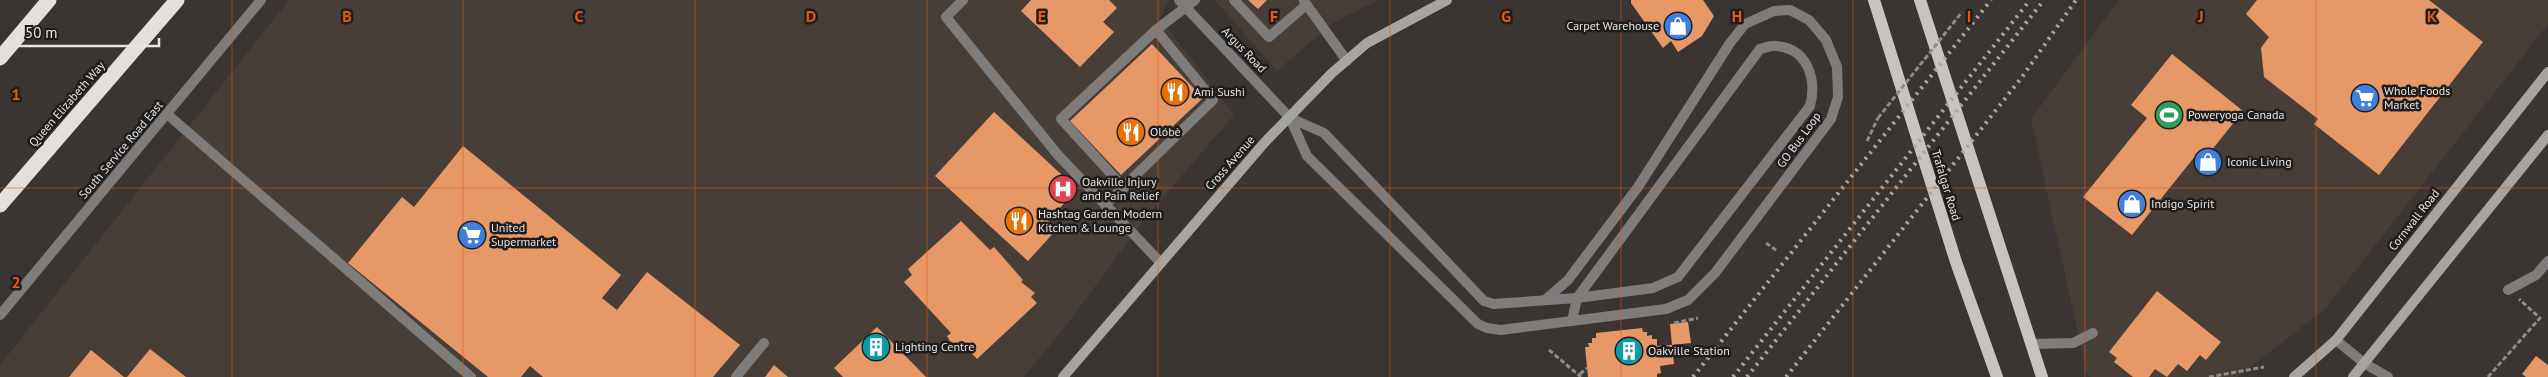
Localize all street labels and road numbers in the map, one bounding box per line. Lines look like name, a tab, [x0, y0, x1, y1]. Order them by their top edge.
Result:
street label: Argus Road	[1219, 24, 1270, 76]
street label: Queen Elizabeth Way	[25, 58, 108, 149]
street label: South Service Road East	[75, 98, 166, 202]
street label: GO Bus Loop	[1773, 109, 1824, 171]
street label: Cross Avenue	[1202, 132, 1257, 193]
street label: Trafalgar Road	[1929, 147, 1964, 222]
street label: Cornwall Road	[2385, 186, 2442, 253]

